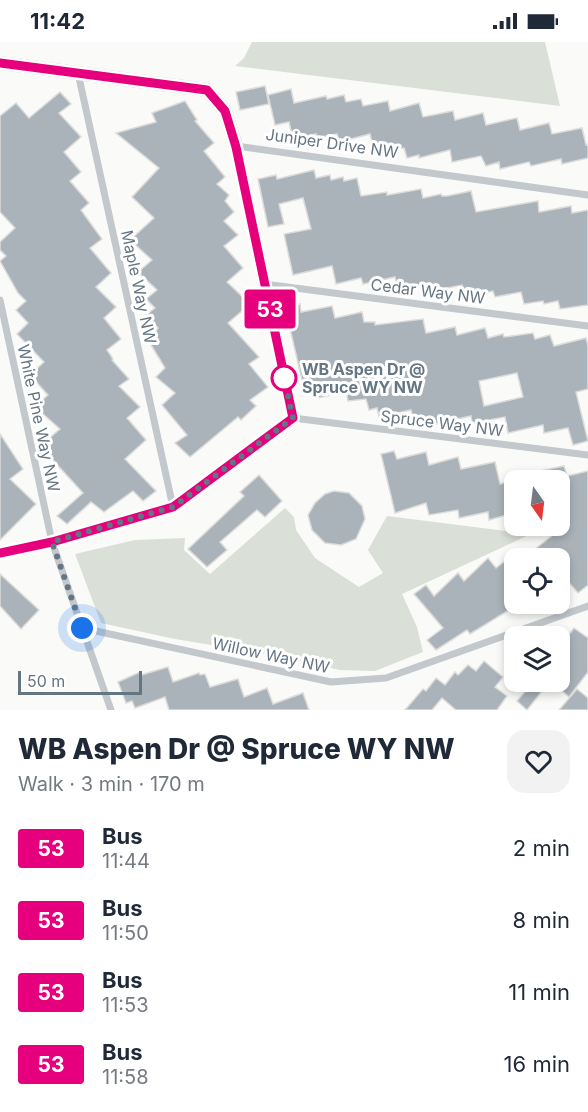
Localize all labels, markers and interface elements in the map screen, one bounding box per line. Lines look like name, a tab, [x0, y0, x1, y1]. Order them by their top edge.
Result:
text: 11:42	[30, 8, 85, 34]
street label: Juniper Drive NW	[264, 124, 400, 162]
street label: Maple Way NW	[117, 228, 161, 346]
street label: Cedar Way NW	[370, 274, 487, 308]
line badge: 53	[243, 290, 297, 328]
text: 53	[257, 297, 283, 322]
street label: White Pine Way NW	[14, 342, 64, 494]
place label: WB Aspen Dr @ Spruce WY NW	[302, 359, 425, 397]
marker: WB Aspen Dr @ Spruce WY NW	[271, 365, 297, 391]
street label: Spruce Way NW	[379, 406, 505, 440]
north arrow	[504, 470, 570, 536]
map controls	[504, 470, 570, 692]
button: locate	[504, 548, 570, 614]
your location	[67, 613, 97, 643]
button: layers	[504, 626, 570, 692]
street label: Willow Way NW	[211, 633, 332, 677]
scale bar	[18, 668, 142, 696]
text: 50 m	[27, 671, 65, 691]
button: heart	[507, 730, 570, 793]
text: WB Aspen Dr @ Spruce WY NW	[18, 732, 455, 766]
text: Walk · 3 min · 170 m	[18, 772, 205, 796]
text: Bus	[102, 823, 143, 849]
text: 2 min	[513, 835, 570, 861]
text: 53	[38, 836, 64, 861]
text: 11:44	[102, 849, 150, 873]
text: Bus	[102, 895, 143, 921]
text: 8 min	[513, 907, 570, 933]
text: 53	[38, 908, 64, 933]
text: 11:50	[102, 921, 149, 945]
text: Bus	[102, 967, 143, 993]
text: 11 min	[508, 979, 570, 1005]
text: 53	[38, 980, 64, 1005]
text: 11:53	[102, 993, 149, 1017]
text: Bus	[102, 1039, 143, 1065]
text: 16 min	[504, 1051, 570, 1077]
text: 53	[38, 1052, 64, 1077]
text: 11:58	[102, 1065, 149, 1089]

